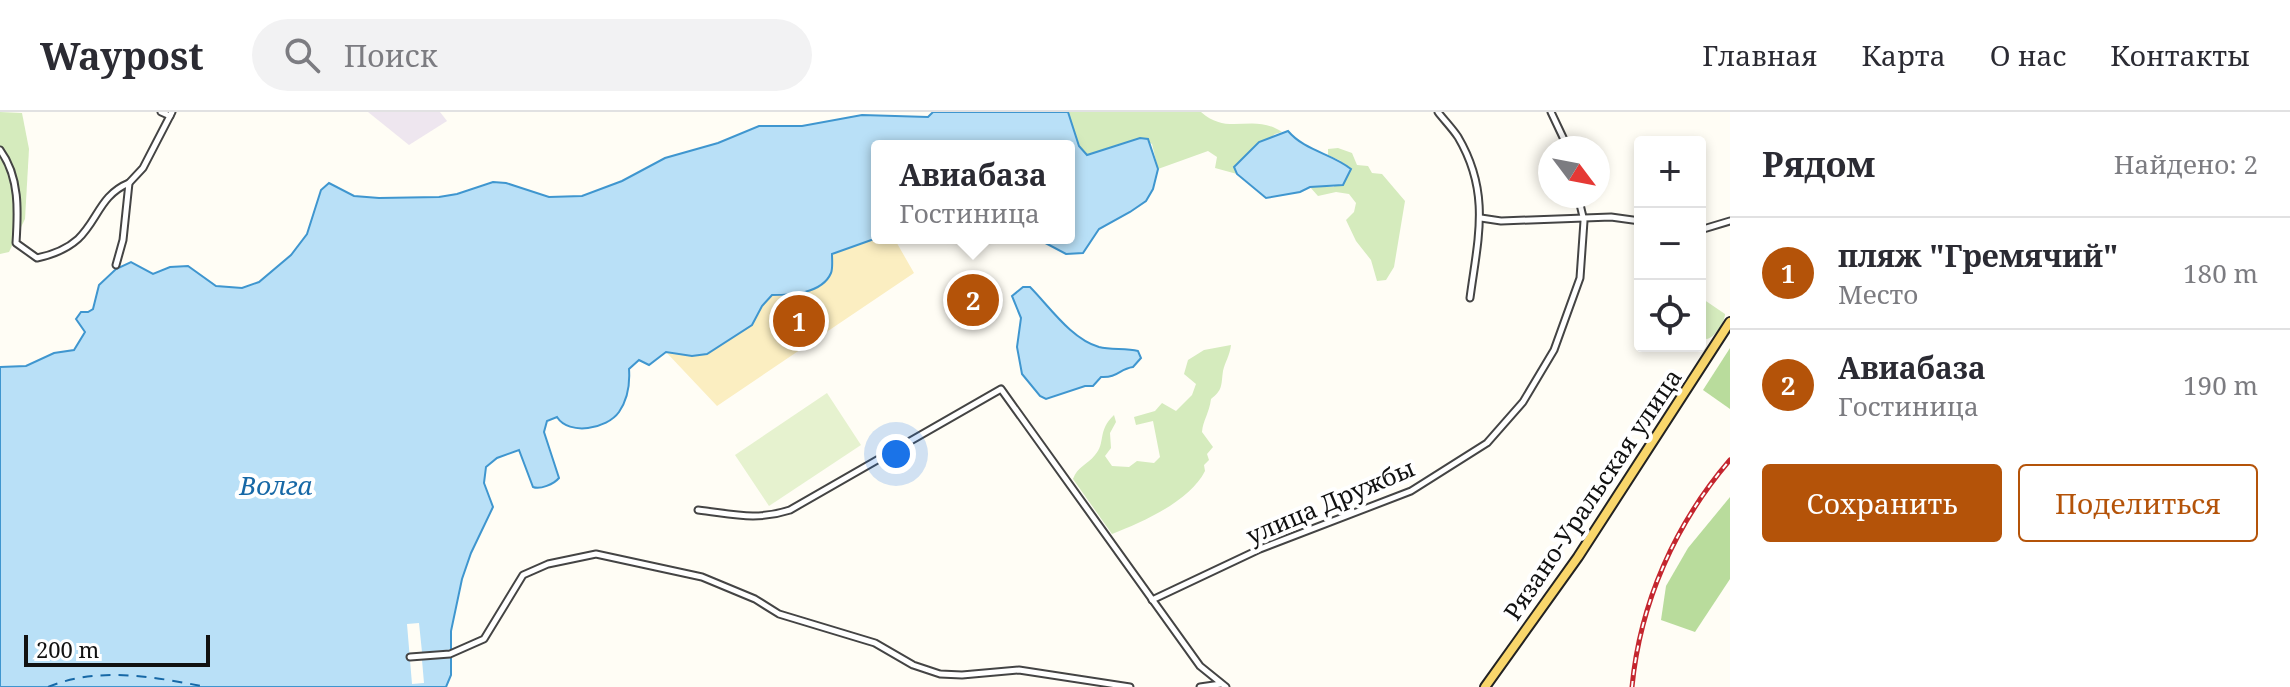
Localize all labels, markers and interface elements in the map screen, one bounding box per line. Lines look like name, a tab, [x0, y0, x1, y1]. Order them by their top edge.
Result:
search box	[252, 19, 812, 91]
text: Waypost	[40, 29, 204, 81]
icon: search	[280, 33, 324, 77]
text: Поиск	[344, 35, 437, 76]
text: Главная	[1702, 36, 1817, 74]
text: Карта	[1861, 36, 1946, 74]
text: О нас	[1990, 36, 2066, 74]
text: Контакты	[2110, 36, 2250, 74]
north arrow	[1538, 136, 1610, 208]
map controls	[1634, 136, 1706, 352]
button: +	[1634, 136, 1706, 208]
popup	[871, 140, 1075, 244]
text: Рядом	[1762, 141, 1875, 187]
text: Найдено: 2	[2114, 146, 2258, 182]
text: Авиабаза	[899, 154, 1047, 195]
text: Гостиница	[899, 195, 1040, 231]
button: −	[1634, 208, 1706, 280]
text: пляж "Гремячий"	[1838, 235, 2118, 276]
text: 1	[1781, 255, 1795, 291]
text: 180 m	[2183, 255, 2258, 291]
pin: 2	[947, 270, 999, 330]
text: Место	[1838, 276, 1918, 312]
button: locate	[1634, 280, 1706, 352]
pin: 1	[773, 291, 825, 351]
text: Авиабаза	[1838, 347, 1986, 388]
street label: Рязано-Уральская улица	[1495, 362, 1689, 626]
text: 2	[1781, 367, 1795, 403]
text: 190 m	[2183, 367, 2258, 403]
text: Гостиница	[1838, 388, 1979, 424]
your location	[876, 434, 916, 474]
street label: улица Дружбы	[1241, 451, 1419, 551]
button: Сохранить	[1762, 464, 2002, 542]
button: Поделиться	[2018, 464, 2258, 542]
water label: Волга	[238, 467, 313, 503]
scale bar	[24, 631, 210, 667]
text: 200 m	[36, 634, 99, 664]

